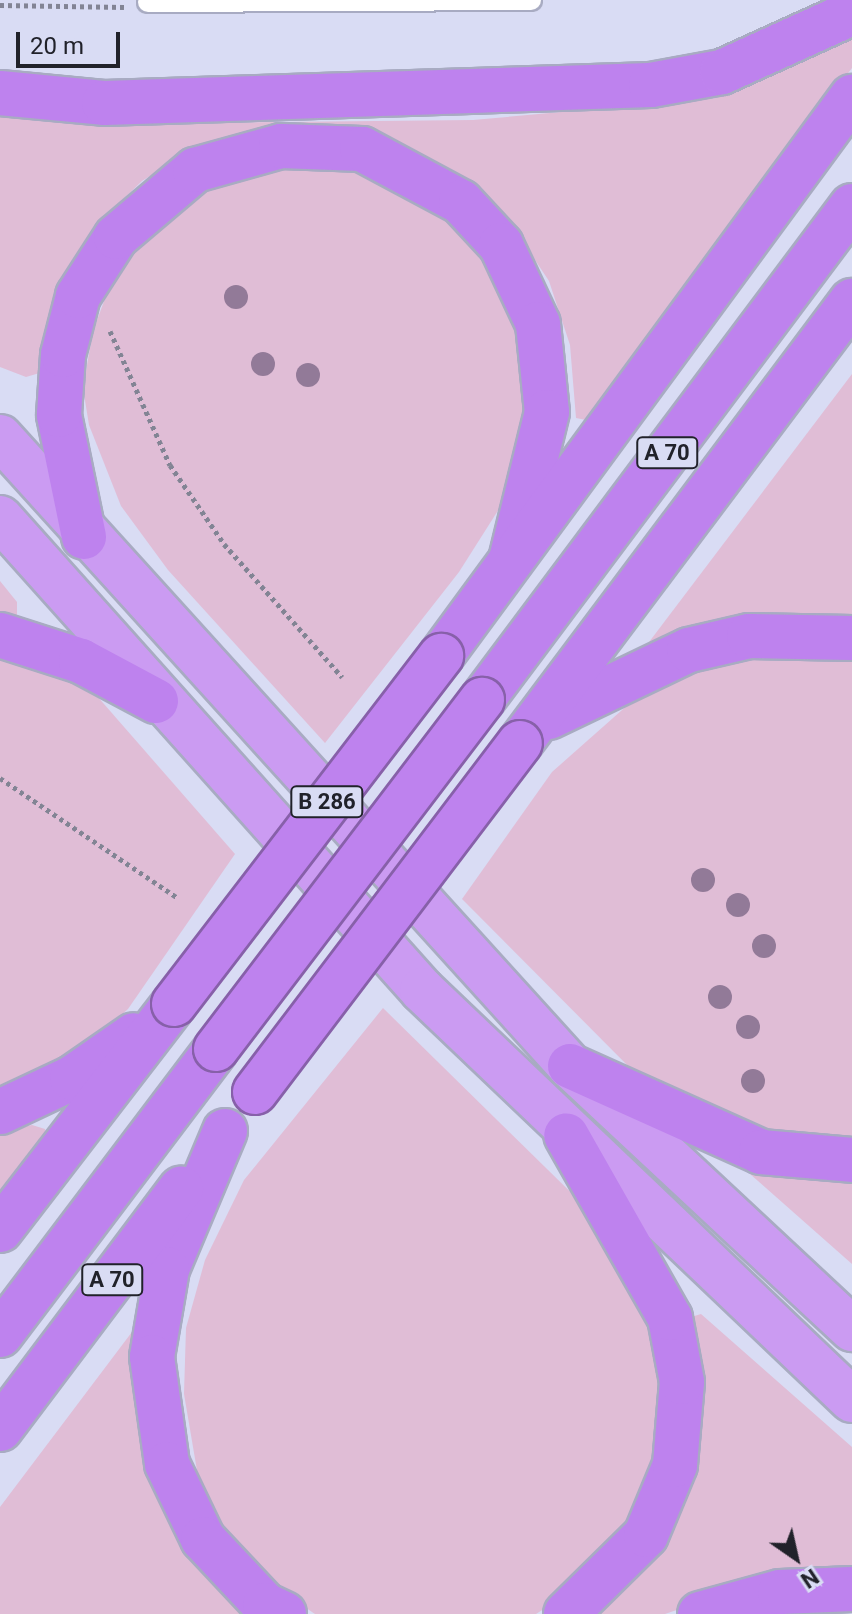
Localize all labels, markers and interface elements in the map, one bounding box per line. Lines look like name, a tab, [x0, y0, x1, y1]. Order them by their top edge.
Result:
scale bar	[20, 16, 124, 66]
text: 20 m	[30, 32, 84, 60]
road number: A 70	[635, 435, 699, 471]
road number: B 286	[289, 784, 365, 820]
road number: A 70	[80, 1262, 144, 1298]
north arrow	[756, 1518, 836, 1598]
text: N	[796, 1564, 823, 1593]

